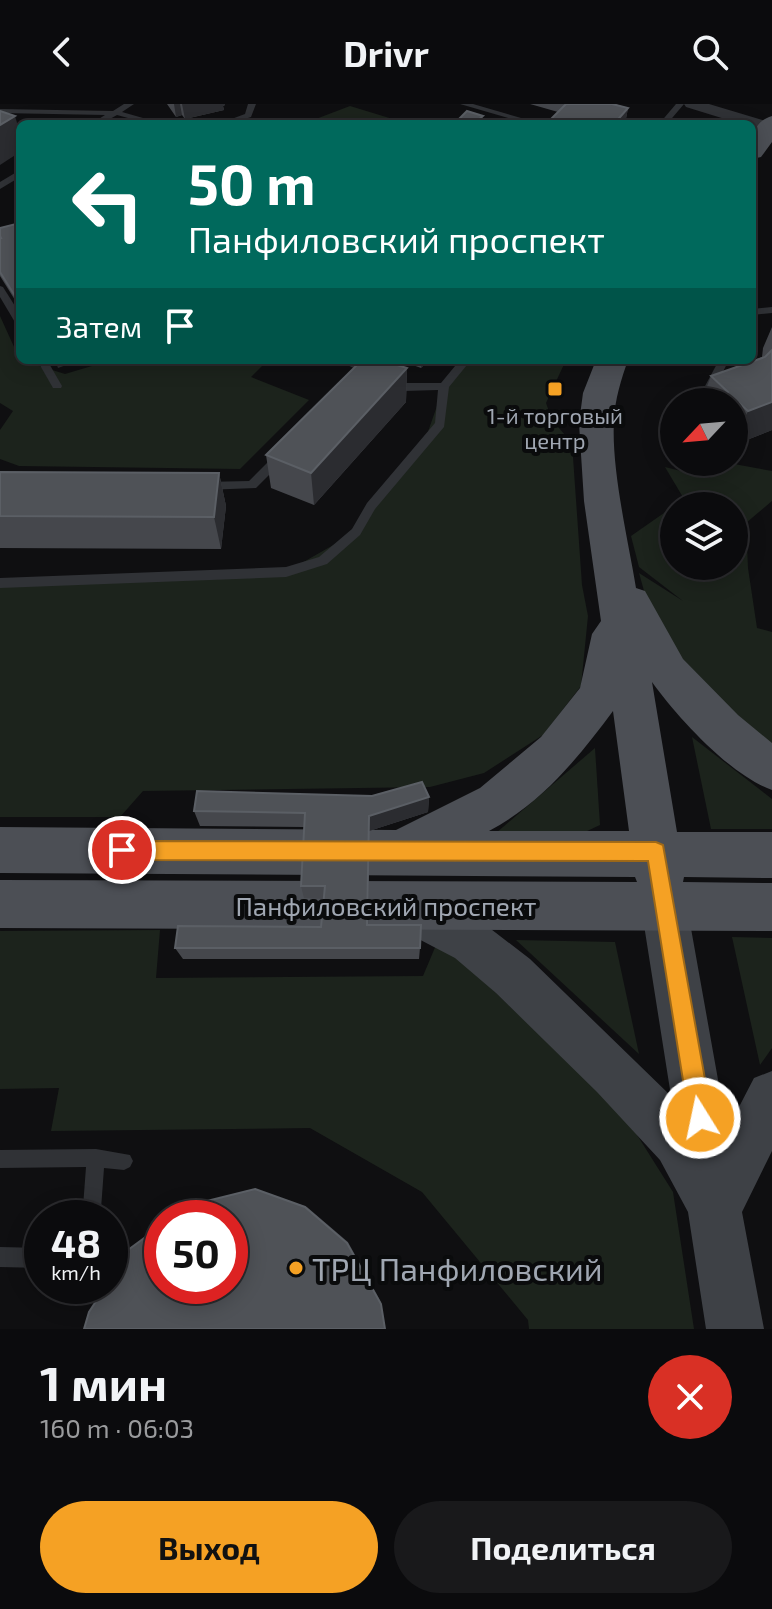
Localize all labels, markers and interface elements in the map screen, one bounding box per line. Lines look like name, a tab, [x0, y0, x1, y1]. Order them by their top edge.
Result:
icon: back	[40, 30, 84, 74]
icon: search	[688, 30, 732, 74]
text: Drivr	[343, 31, 429, 74]
text: 50 m	[188, 149, 316, 216]
icon: left	[56, 152, 160, 256]
text: Панфиловский проспект	[188, 217, 605, 260]
icon: arrive	[158, 304, 202, 348]
text: Затем	[56, 308, 142, 344]
marker: 1-й торговый центр	[546, 380, 564, 398]
north arrow	[660, 388, 748, 476]
map controls	[660, 388, 748, 580]
place label: 1-й торговый центр	[487, 402, 623, 453]
button: layers	[660, 492, 748, 580]
pin	[88, 816, 156, 884]
icon: arrive	[100, 828, 144, 872]
street label: Панфиловский проспект	[235, 890, 537, 921]
position arrow	[658, 1076, 742, 1160]
speed limit sign: 50	[144, 1200, 248, 1304]
text: 48	[51, 1218, 101, 1266]
place label: ТРЦ Панфиловский	[312, 1249, 603, 1287]
marker: ТРЦ Панфиловский	[287, 1259, 305, 1277]
text: km/h	[51, 1260, 101, 1284]
text: 1 мин	[40, 1353, 167, 1411]
button: close	[648, 1355, 732, 1439]
text: 160 m · 06:03	[40, 1412, 194, 1443]
button: Выход	[40, 1501, 378, 1593]
button: Поделиться	[394, 1501, 732, 1593]

